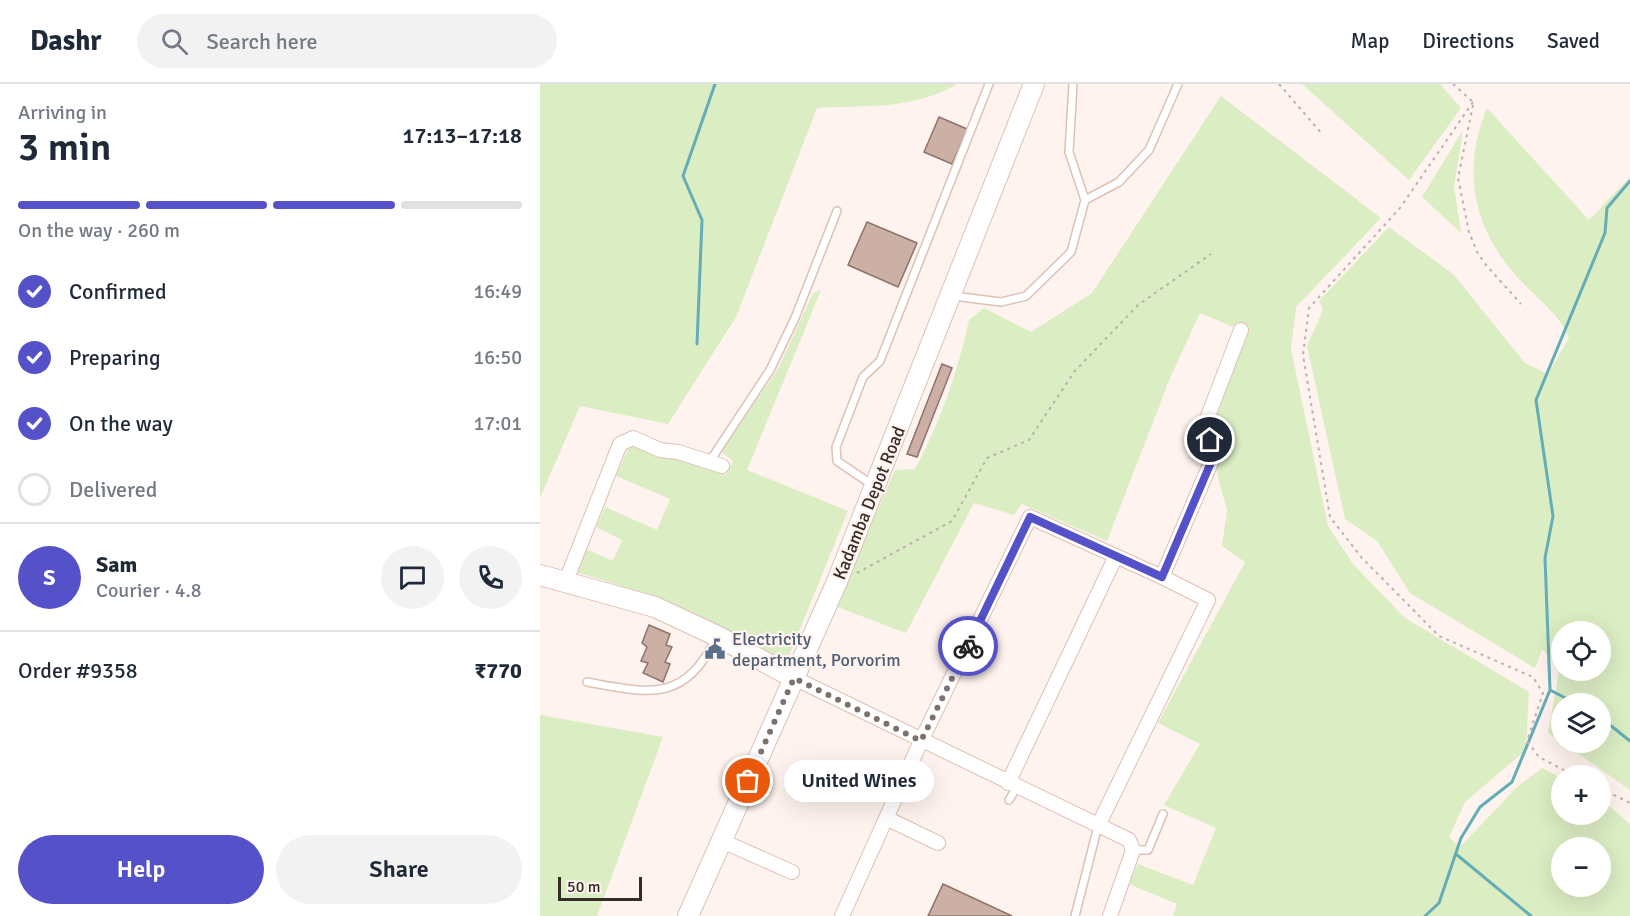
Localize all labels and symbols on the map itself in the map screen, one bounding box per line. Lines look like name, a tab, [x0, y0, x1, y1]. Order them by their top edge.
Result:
pin	[1184, 414, 1235, 465]
street label: Kadamba Depot Road	[828, 423, 910, 583]
courier	[938, 616, 998, 676]
place label: Electricity department, Porvorim	[732, 628, 901, 671]
public building icon: Electricity department, Porvorim	[703, 637, 727, 661]
pin	[722, 755, 773, 806]
callout: United Wines	[784, 760, 934, 802]
scale bar	[558, 874, 642, 902]

